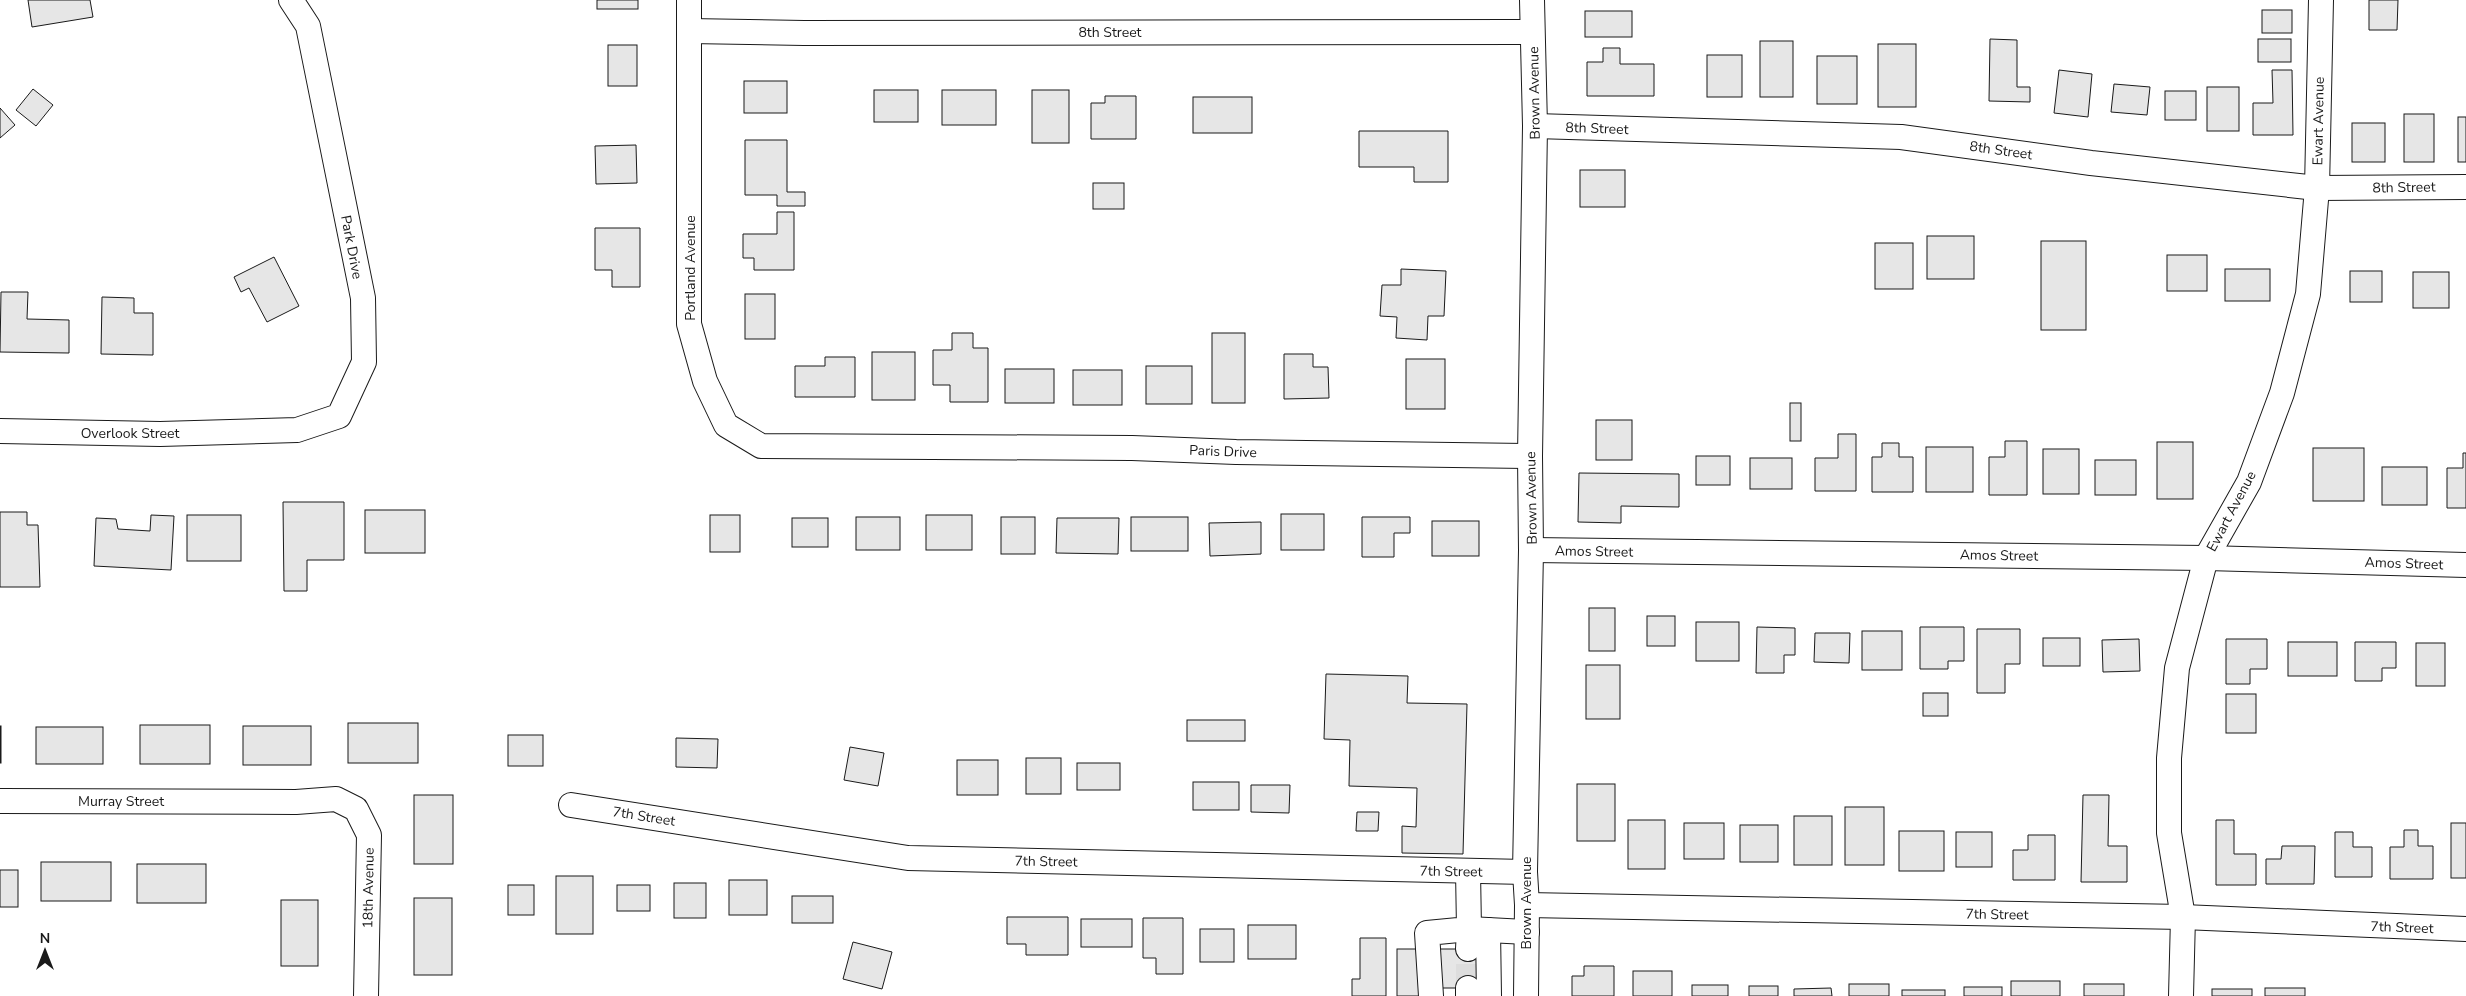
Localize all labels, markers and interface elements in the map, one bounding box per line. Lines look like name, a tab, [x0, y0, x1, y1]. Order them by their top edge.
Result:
street label: 8th Street	[1078, 23, 1142, 42]
street label: Brown Avenue	[1524, 46, 1545, 140]
street label: Ewart Avenue	[2308, 77, 2329, 165]
street label: 8th Street	[1565, 118, 1629, 139]
street label: 8th Street	[1968, 137, 2034, 164]
street label: 8th Street	[2372, 177, 2436, 198]
street label: Park Drive	[336, 213, 367, 281]
street label: Portland Avenue	[681, 215, 700, 321]
street label: Overlook Street	[81, 424, 179, 443]
street label: Paris Drive	[1189, 441, 1257, 462]
street label: Brown Avenue	[1521, 451, 1542, 545]
street label: Ewart Avenue	[2202, 468, 2261, 555]
street label: Amos Street	[1555, 541, 1633, 562]
street label: Amos Street	[1960, 545, 2038, 566]
street label: Amos Street	[2364, 553, 2444, 574]
street label: Murray Street	[78, 792, 164, 811]
street label: 7th Street	[611, 802, 677, 831]
street label: 18th Avenue	[358, 847, 379, 929]
street label: 7th Street	[1014, 851, 1078, 872]
street label: Brown Avenue	[1517, 856, 1536, 950]
street label: 7th Street	[1419, 861, 1483, 882]
street label: 7th Street	[1965, 904, 2029, 925]
street label: 7th Street	[2370, 917, 2434, 938]
north arrow	[20, 926, 70, 976]
text: N	[40, 929, 50, 948]

